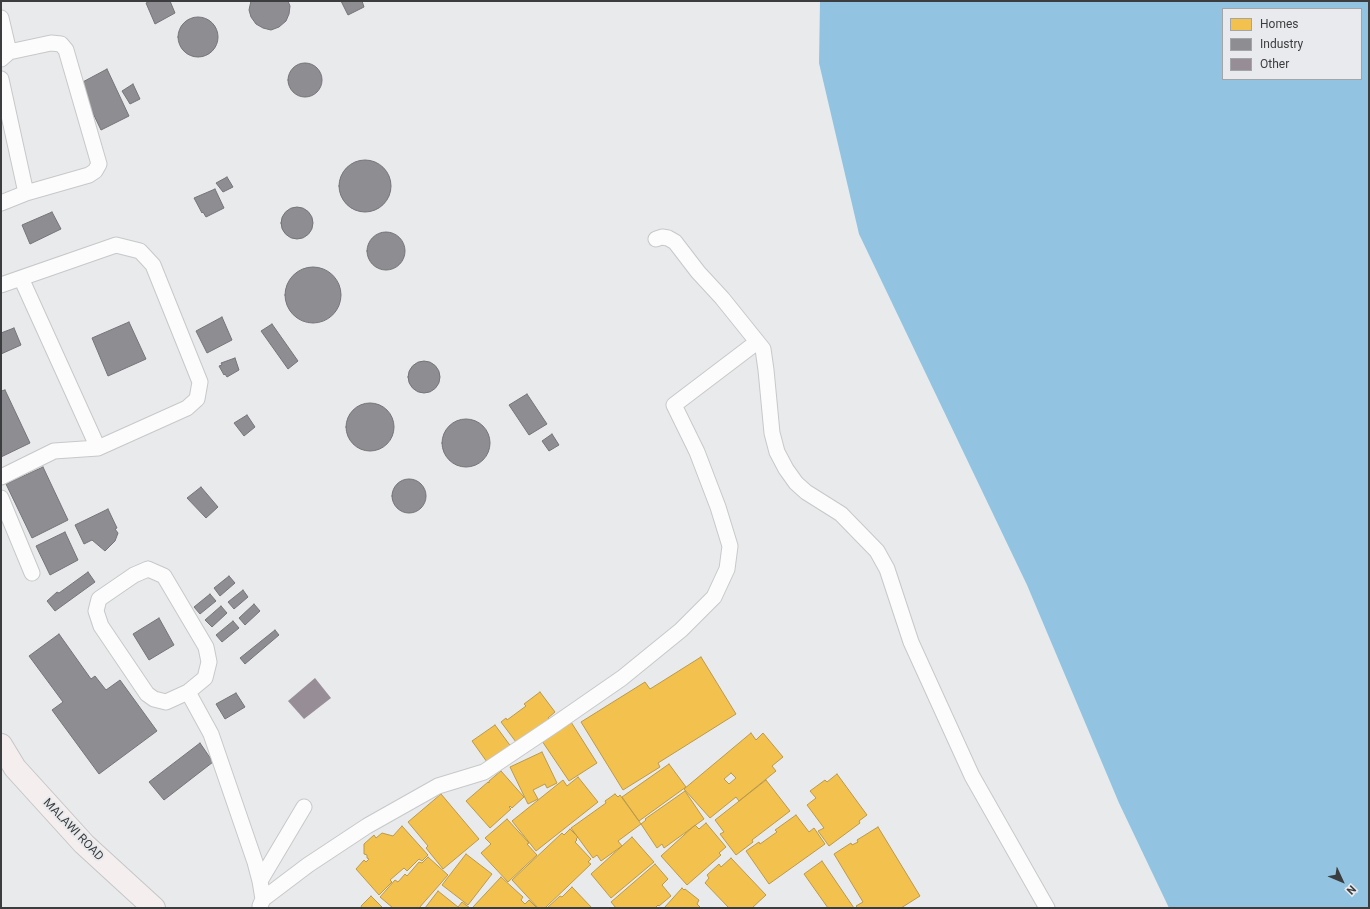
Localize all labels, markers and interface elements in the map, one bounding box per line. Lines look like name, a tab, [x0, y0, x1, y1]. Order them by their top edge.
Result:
legend	[1222, 8, 1362, 80]
text: Homes	[1260, 17, 1298, 31]
text: Industry	[1260, 37, 1303, 51]
text: Other	[1260, 57, 1289, 71]
street label: MALAWI ROAD	[40, 796, 106, 864]
north arrow	[1322, 861, 1362, 901]
text: N	[1344, 882, 1358, 897]

